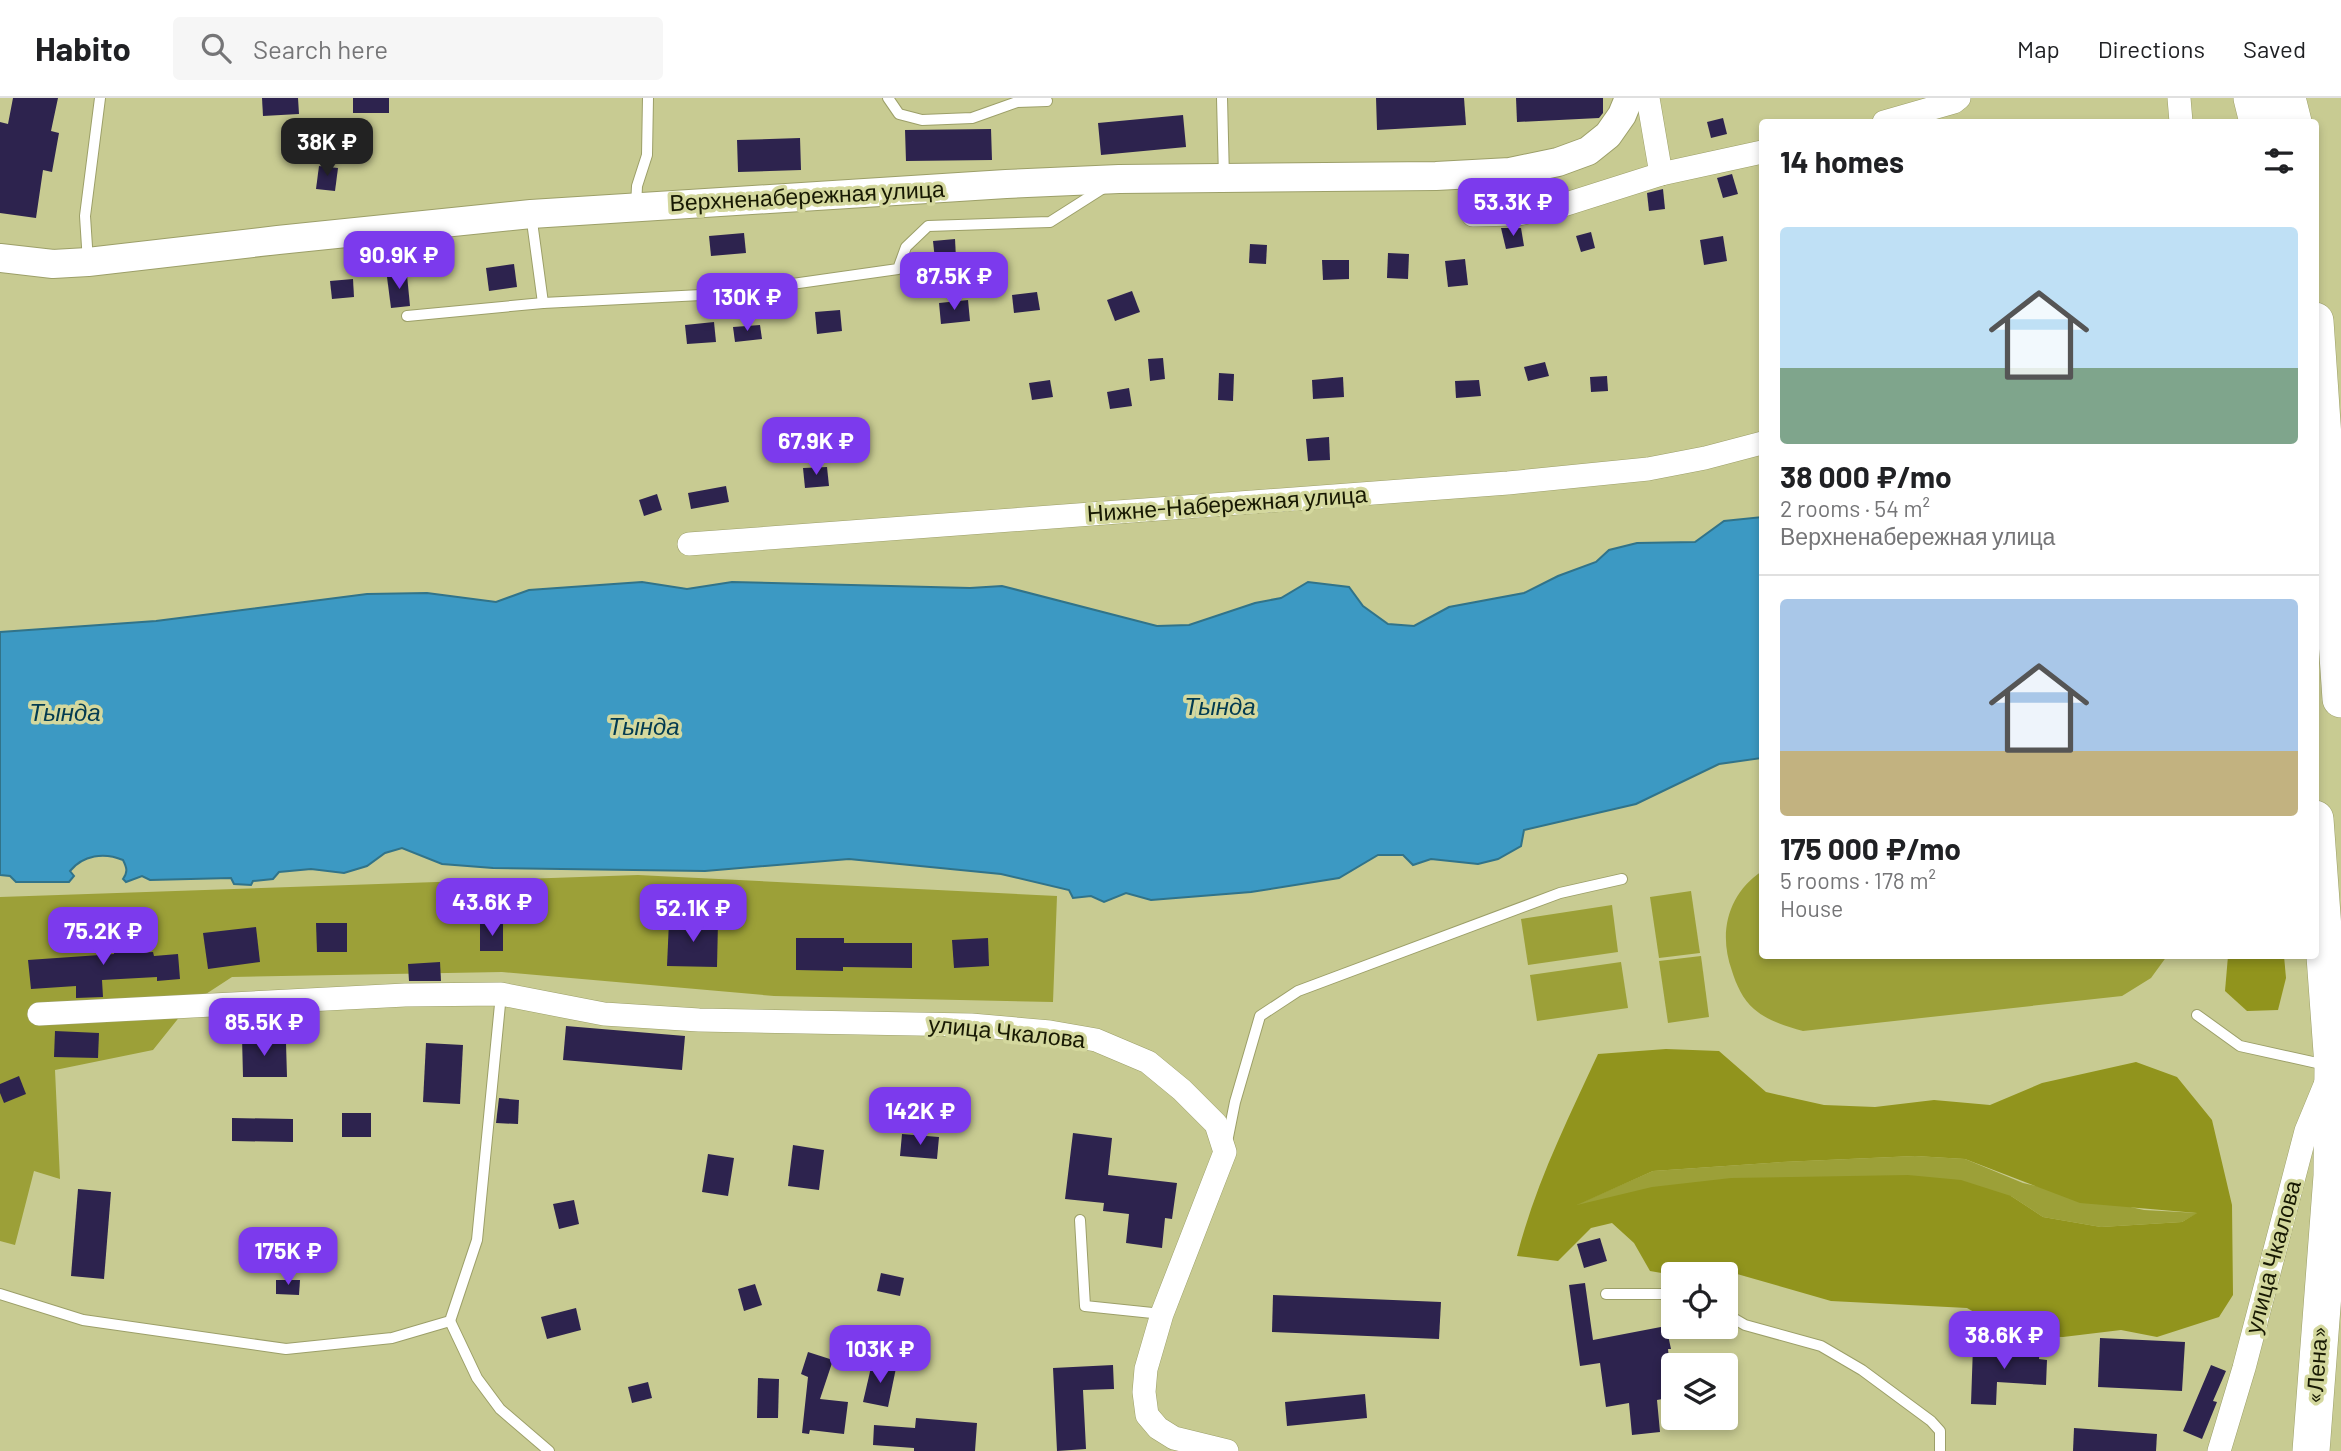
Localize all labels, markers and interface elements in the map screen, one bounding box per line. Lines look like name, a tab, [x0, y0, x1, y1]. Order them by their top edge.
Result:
search box	[173, 17, 663, 80]
text: Habito	[35, 28, 131, 68]
icon: search	[197, 29, 235, 67]
text: Search here	[253, 33, 388, 64]
text: Map	[2017, 34, 2060, 63]
text: Directions	[2098, 34, 2205, 63]
text: Saved	[2243, 34, 2306, 63]
pin: 38K ₽	[278, 118, 376, 178]
text: 38K ₽	[297, 127, 357, 155]
icon: filters	[2260, 142, 2298, 180]
text: 14 homes	[1780, 143, 1904, 179]
street label: Верхненабережная улица	[669, 174, 945, 216]
pin: 53.3K ₽	[1448, 178, 1578, 238]
text: 53.3K ₽	[1474, 187, 1552, 215]
pin: 90.9K ₽	[334, 232, 464, 291]
text: 90.9K ₽	[360, 240, 438, 268]
pin: 87.5K ₽	[889, 252, 1019, 312]
text: 87.5K ₽	[916, 261, 992, 289]
icon: home	[1976, 272, 2102, 398]
pin: 130K ₽	[690, 274, 804, 333]
text: 130K ₽	[713, 282, 781, 310]
pin: 67.9K ₽	[751, 418, 881, 477]
text: 67.9K ₽	[778, 426, 854, 454]
text: 38 000 ₽/mo	[1780, 458, 1952, 494]
street label: Нижне-Набережная улица	[1086, 479, 1368, 527]
text: 2 rooms · 54 m²	[1780, 494, 1930, 522]
text: Верхненабережная улица	[1780, 522, 2055, 550]
icon: home	[1976, 645, 2102, 771]
water label: Тында	[1184, 691, 1256, 720]
water label: Тында	[29, 697, 101, 726]
water label: Тында	[608, 711, 680, 740]
text: 175 000 ₽/mo	[1780, 830, 1961, 866]
text: 5 rooms · 178 m²	[1780, 866, 1936, 894]
pin: 43.6K ₽	[427, 878, 557, 938]
pin: 52.1K ₽	[628, 884, 758, 944]
text: 43.6K ₽	[452, 887, 532, 915]
text: 52.1K ₽	[656, 893, 730, 921]
text: House	[1780, 894, 1843, 922]
pin: 75.2K ₽	[38, 908, 168, 967]
text: 75.2K ₽	[64, 916, 142, 944]
pin: 85.5K ₽	[199, 998, 329, 1058]
text: 85.5K ₽	[225, 1007, 303, 1035]
street label: улица Чкалова	[927, 1009, 1087, 1053]
pin: 142K ₽	[863, 1088, 977, 1147]
text: 142K ₽	[885, 1096, 955, 1124]
street label: улица Чкалова	[2238, 1177, 2306, 1337]
pin: 175K ₽	[231, 1228, 345, 1287]
text: 175K ₽	[254, 1236, 322, 1264]
map controls	[1661, 1262, 1738, 1430]
button: locate	[1661, 1262, 1738, 1339]
pin: 38.6K ₽	[1939, 1312, 2069, 1371]
text: 38.6K ₽	[1965, 1320, 2043, 1348]
street label: «Лена»	[2299, 1325, 2333, 1405]
pin: 103K ₽	[823, 1326, 937, 1385]
text: 103K ₽	[846, 1334, 914, 1362]
button: layers	[1661, 1353, 1738, 1430]

